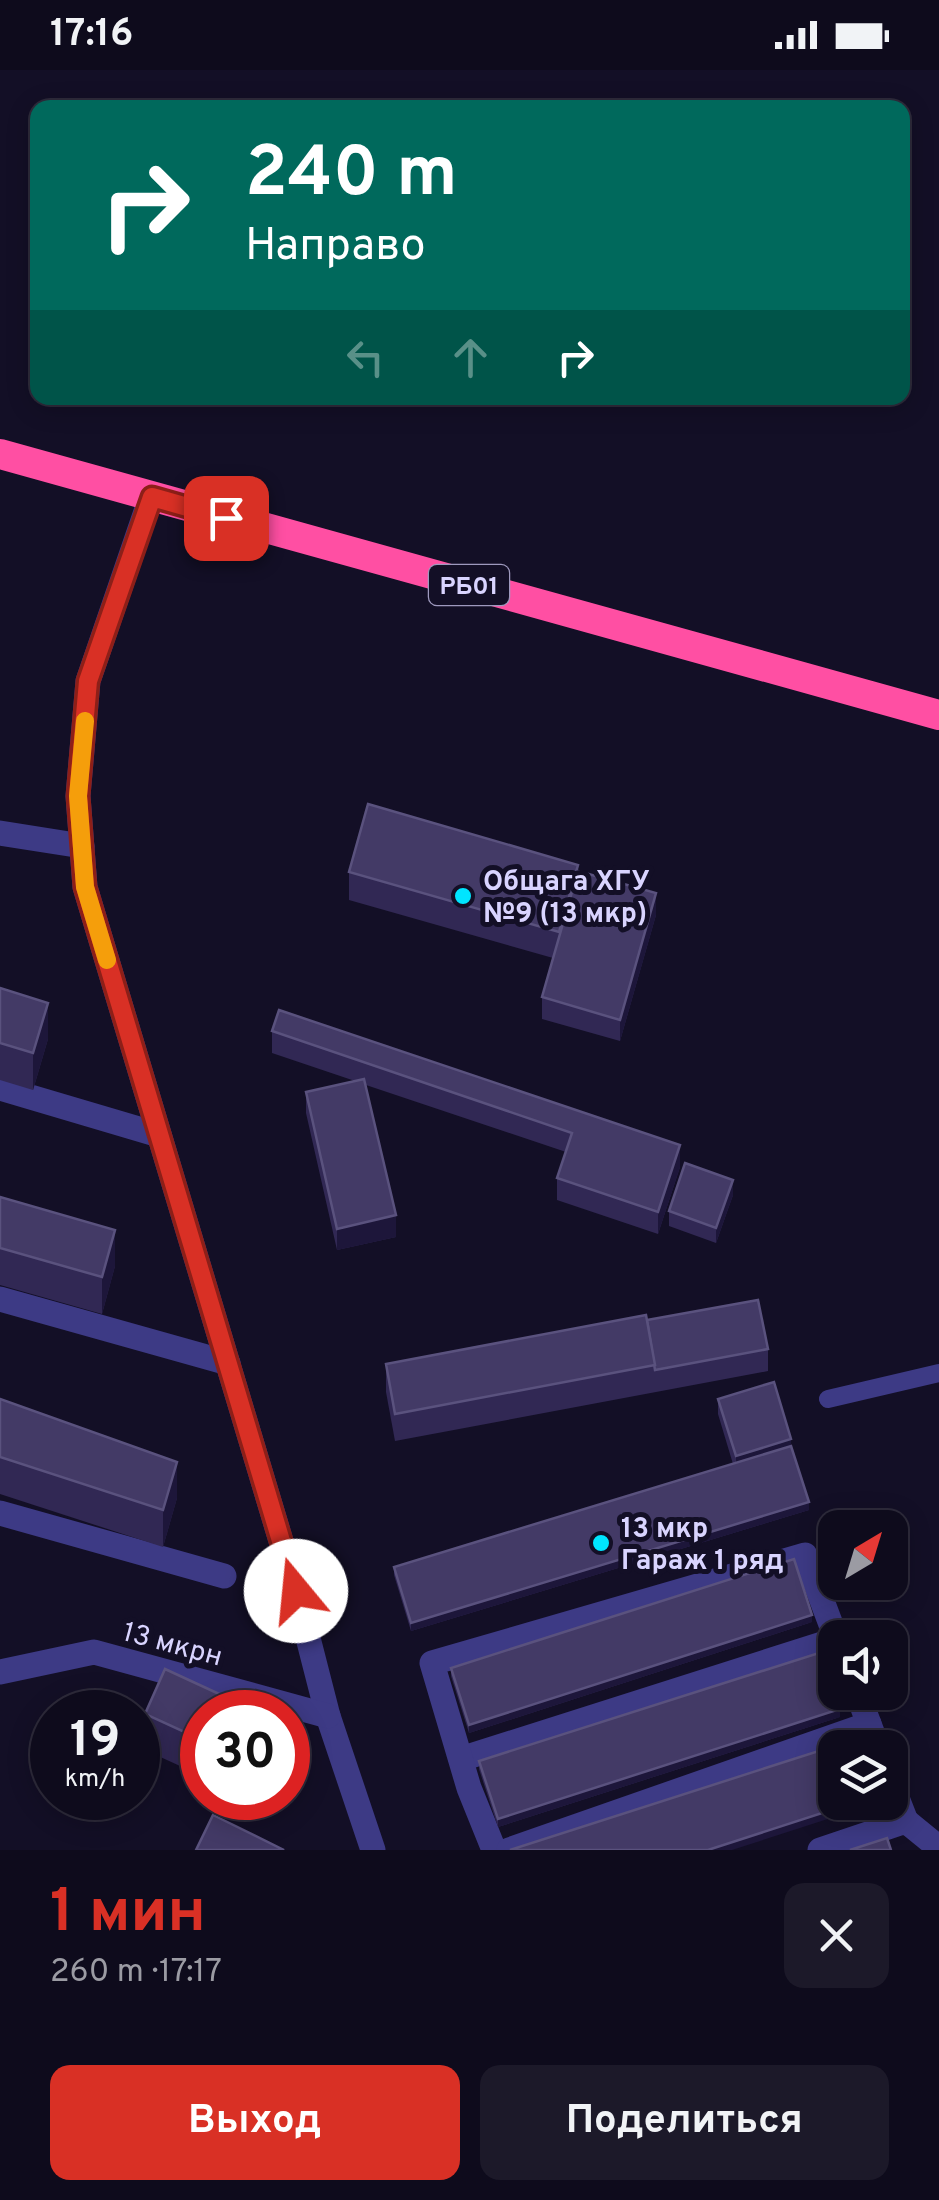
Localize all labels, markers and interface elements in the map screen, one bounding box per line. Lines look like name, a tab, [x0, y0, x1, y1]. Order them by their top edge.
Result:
text: 17:16	[50, 11, 133, 60]
text: 240 m	[245, 132, 458, 221]
icon: right	[80, 140, 210, 270]
text: Направо	[245, 219, 426, 276]
icon: left	[338, 330, 393, 385]
icon: ahead	[443, 330, 498, 385]
icon: right	[548, 330, 603, 385]
pin	[184, 476, 269, 561]
icon: arrive	[199, 491, 254, 546]
road number: РБ01	[429, 565, 509, 605]
place label: Общага ХГУ №9 (13 мкр)	[483, 865, 650, 933]
marker: Общага ХГУ №9 (13 мкр)	[452, 885, 474, 907]
north arrow	[818, 1510, 908, 1600]
map controls	[818, 1510, 908, 1820]
place label: 13 мкр Гараж 1 ряд	[621, 1512, 784, 1580]
marker: 13 мкр Гараж 1 ряд	[590, 1532, 612, 1554]
position arrow	[244, 1539, 348, 1643]
street label: 13 мкрн	[118, 1615, 226, 1676]
button: sound	[818, 1620, 908, 1710]
speed limit sign: 30	[180, 1690, 310, 1820]
text: 19	[70, 1711, 120, 1774]
button: layers	[818, 1730, 908, 1820]
text: km/h	[65, 1764, 125, 1796]
text: 1 мин	[50, 1877, 206, 1953]
button: close	[784, 1883, 889, 1988]
text: 260 m · 17:17	[50, 1953, 222, 1993]
button: Выход	[50, 2065, 460, 2180]
button: Поделиться	[480, 2065, 889, 2180]

